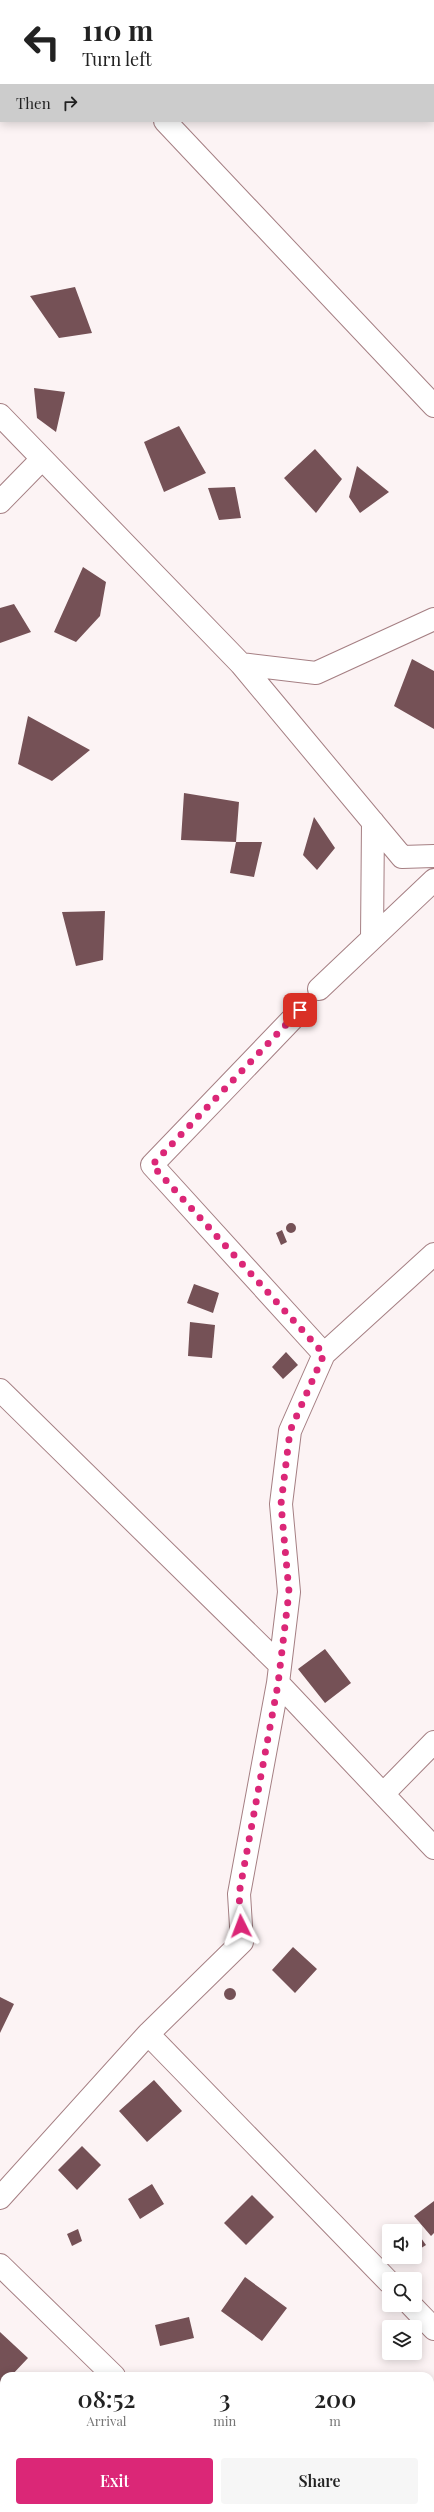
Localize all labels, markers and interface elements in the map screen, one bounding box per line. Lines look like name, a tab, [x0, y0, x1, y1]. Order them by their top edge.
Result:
text: 110 m	[82, 11, 153, 48]
icon: left	[16, 16, 68, 68]
text: Turn left	[82, 47, 152, 71]
icon: right	[59, 92, 81, 114]
text: Then	[16, 93, 51, 113]
pin	[283, 993, 317, 1027]
icon: arrive	[289, 999, 311, 1021]
position arrow	[220, 1905, 262, 1947]
map controls	[382, 2224, 422, 2360]
button: sound	[382, 2224, 422, 2264]
button: search	[382, 2272, 422, 2312]
button: layers	[382, 2320, 422, 2360]
text: 08:52	[78, 2382, 136, 2414]
text: 3	[219, 2382, 230, 2414]
text: 200	[314, 2382, 356, 2414]
text: Arrival	[87, 2412, 127, 2429]
text: min	[213, 2412, 236, 2429]
text: m	[329, 2412, 341, 2429]
button: Exit	[16, 2458, 213, 2504]
button: Share	[221, 2458, 418, 2504]

